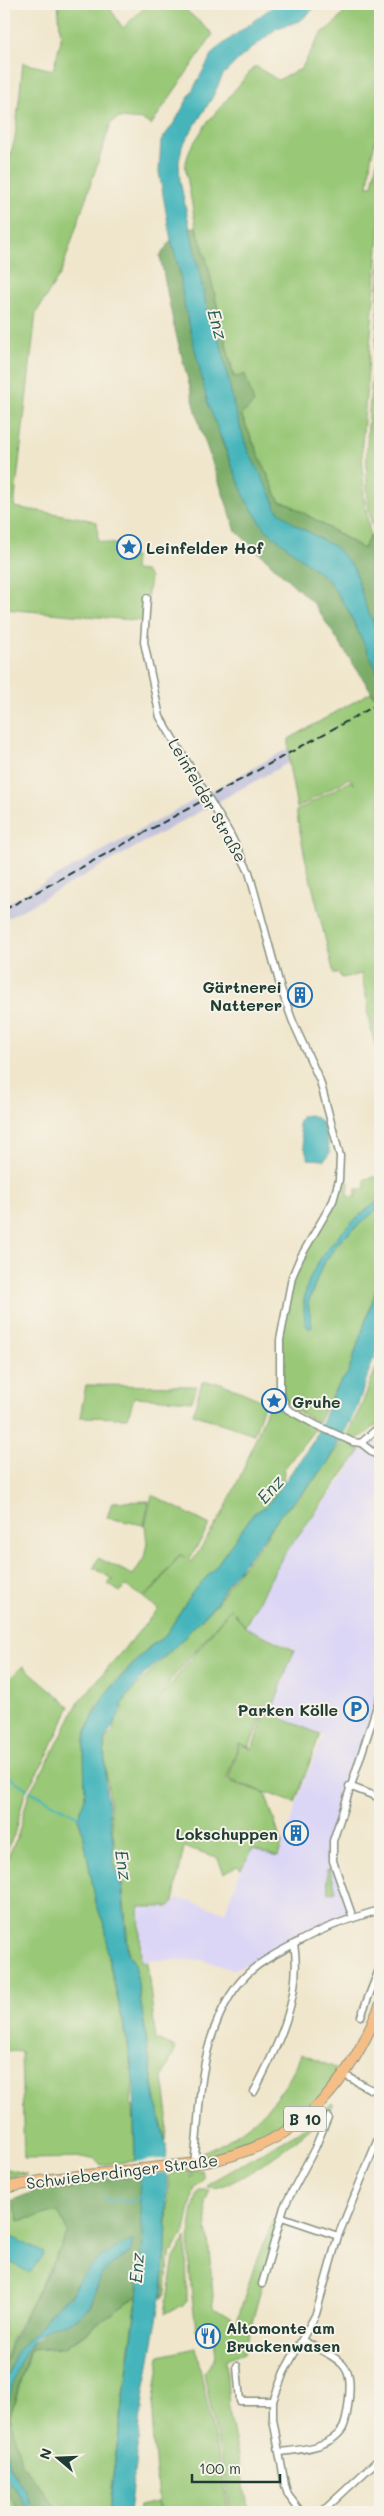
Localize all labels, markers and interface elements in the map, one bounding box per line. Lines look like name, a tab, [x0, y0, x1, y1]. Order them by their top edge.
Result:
water label: Enz	[202, 306, 234, 343]
place icon: Leinfelder Hof	[116, 534, 142, 560]
place label: Leinfelder Hof	[146, 537, 264, 558]
street label: Leinfelder Straße	[164, 734, 252, 866]
place label: Gärtnerei Natterer	[202, 976, 282, 1015]
building icon: Gärtnerei Natterer	[287, 982, 313, 1008]
place icon: Gruhe	[261, 1388, 287, 1414]
place label: Gruhe	[292, 1391, 341, 1412]
water label: Enz	[251, 1469, 290, 1508]
parking icon: Parken Kölle	[343, 1696, 369, 1722]
place label: Parken Kölle	[237, 1699, 338, 1720]
building icon: Lokschuppen	[283, 1820, 309, 1846]
place label: Lokschuppen	[175, 1823, 278, 1844]
water label: Enz	[110, 1848, 138, 1883]
road number: B 10	[284, 2106, 326, 2132]
street label: Schwieberdinger Straße	[25, 2149, 219, 2193]
water label: Enz	[123, 2251, 149, 2284]
place label: Altomonte am Bruckenwasen	[226, 2317, 340, 2356]
restaurant icon: Altomonte am Bruckenwasen	[195, 2323, 221, 2349]
north arrow	[32, 2434, 82, 2484]
text: N	[35, 2445, 56, 2462]
scale bar	[192, 2451, 279, 2483]
text: 100 m	[199, 2458, 241, 2478]

